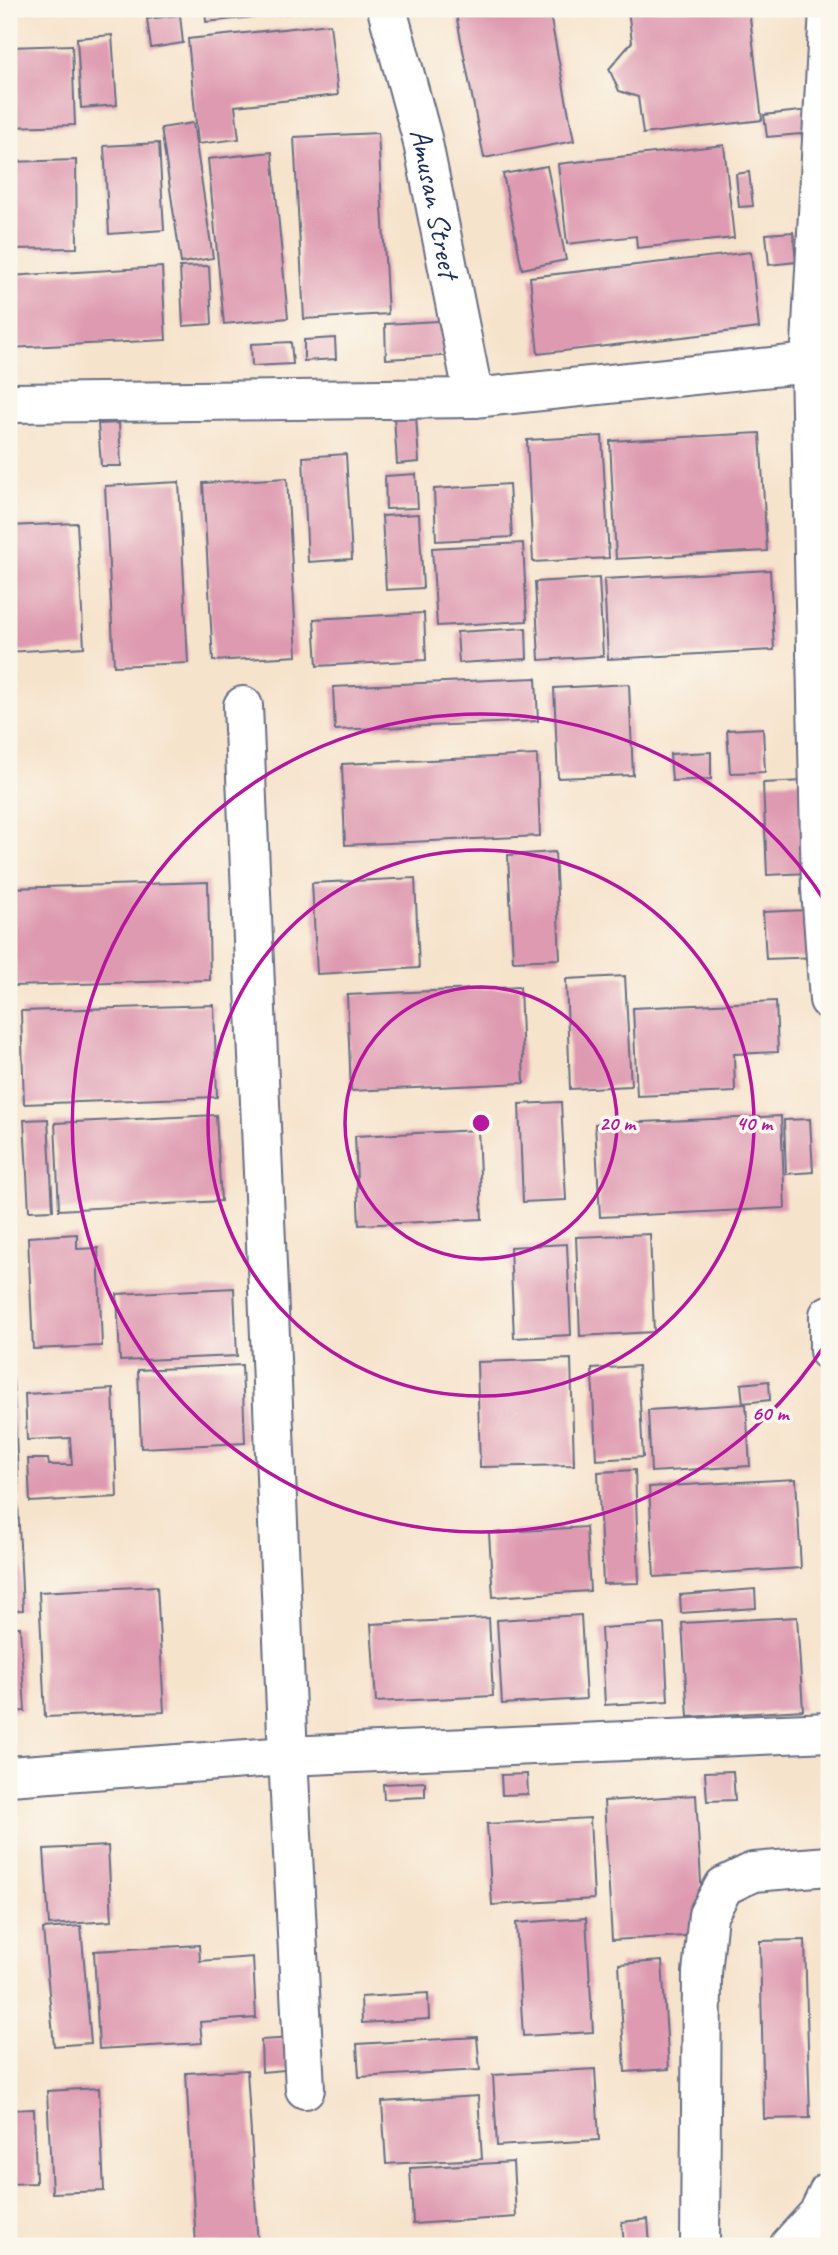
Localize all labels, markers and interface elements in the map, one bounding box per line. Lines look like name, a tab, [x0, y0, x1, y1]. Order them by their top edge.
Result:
street label: Amusan Street	[401, 124, 469, 285]
text: 20 m	[599, 1110, 637, 1136]
text: 40 m	[736, 1110, 774, 1136]
centre of rings	[469, 1111, 493, 1135]
text: 60 m	[752, 1400, 790, 1426]

